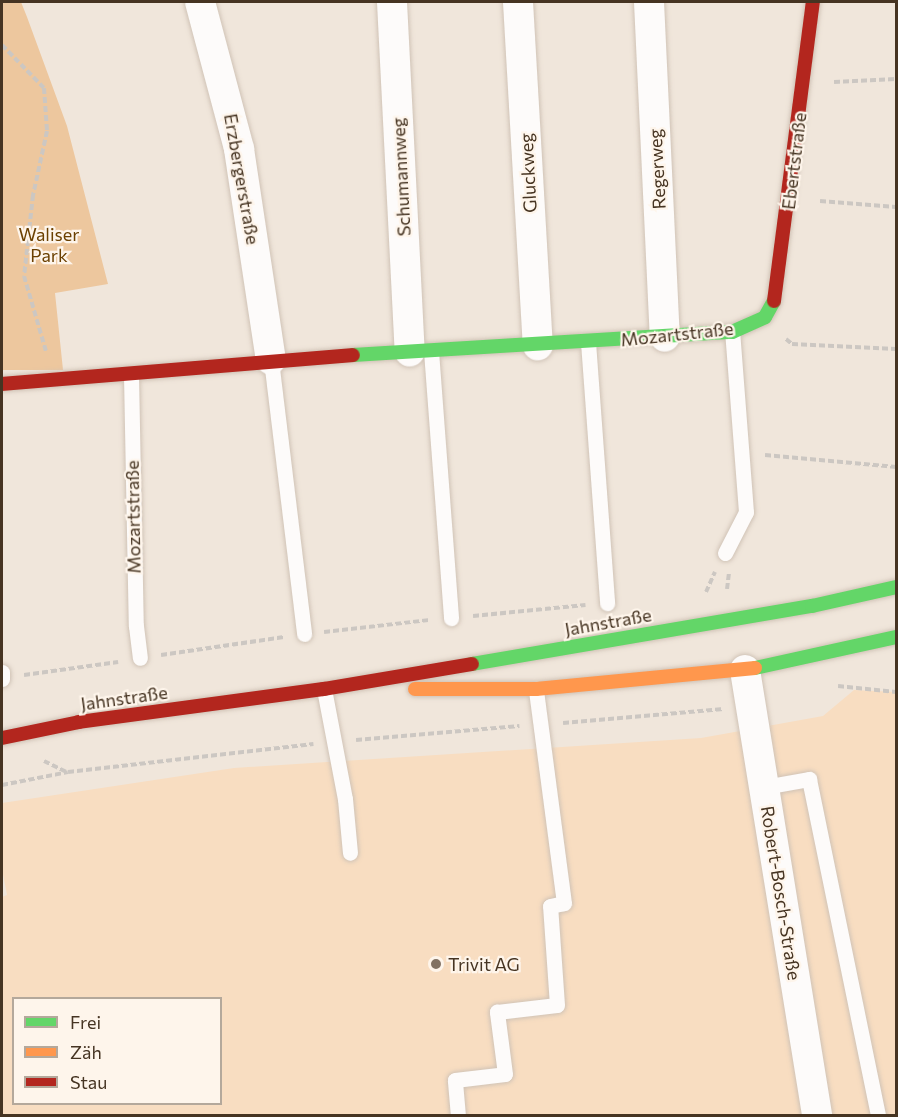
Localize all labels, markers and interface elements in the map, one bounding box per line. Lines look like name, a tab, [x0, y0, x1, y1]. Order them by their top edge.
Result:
street label: Ebertstraße	[777, 111, 811, 211]
street label: Erzbergerstraße	[220, 112, 264, 246]
street label: Schumannweg	[387, 117, 415, 237]
street label: Regerweg	[644, 128, 670, 210]
street label: Gluckweg	[515, 133, 541, 213]
park label: Waliser Park	[19, 224, 79, 266]
street label: Mozartstraße	[620, 317, 734, 351]
street label: Mozartstraße	[121, 460, 145, 574]
street label: Jahnstraße	[563, 604, 653, 640]
street label: Jahnstraße	[79, 681, 169, 715]
street label: Robert-Bosch-Straße	[757, 804, 805, 982]
place label: Trivit AG	[448, 953, 520, 975]
marker: Trivit AG	[429, 957, 443, 971]
legend	[12, 997, 222, 1105]
text: Frei	[70, 1011, 101, 1033]
text: Zäh	[70, 1041, 102, 1063]
text: Stau	[70, 1071, 107, 1093]

